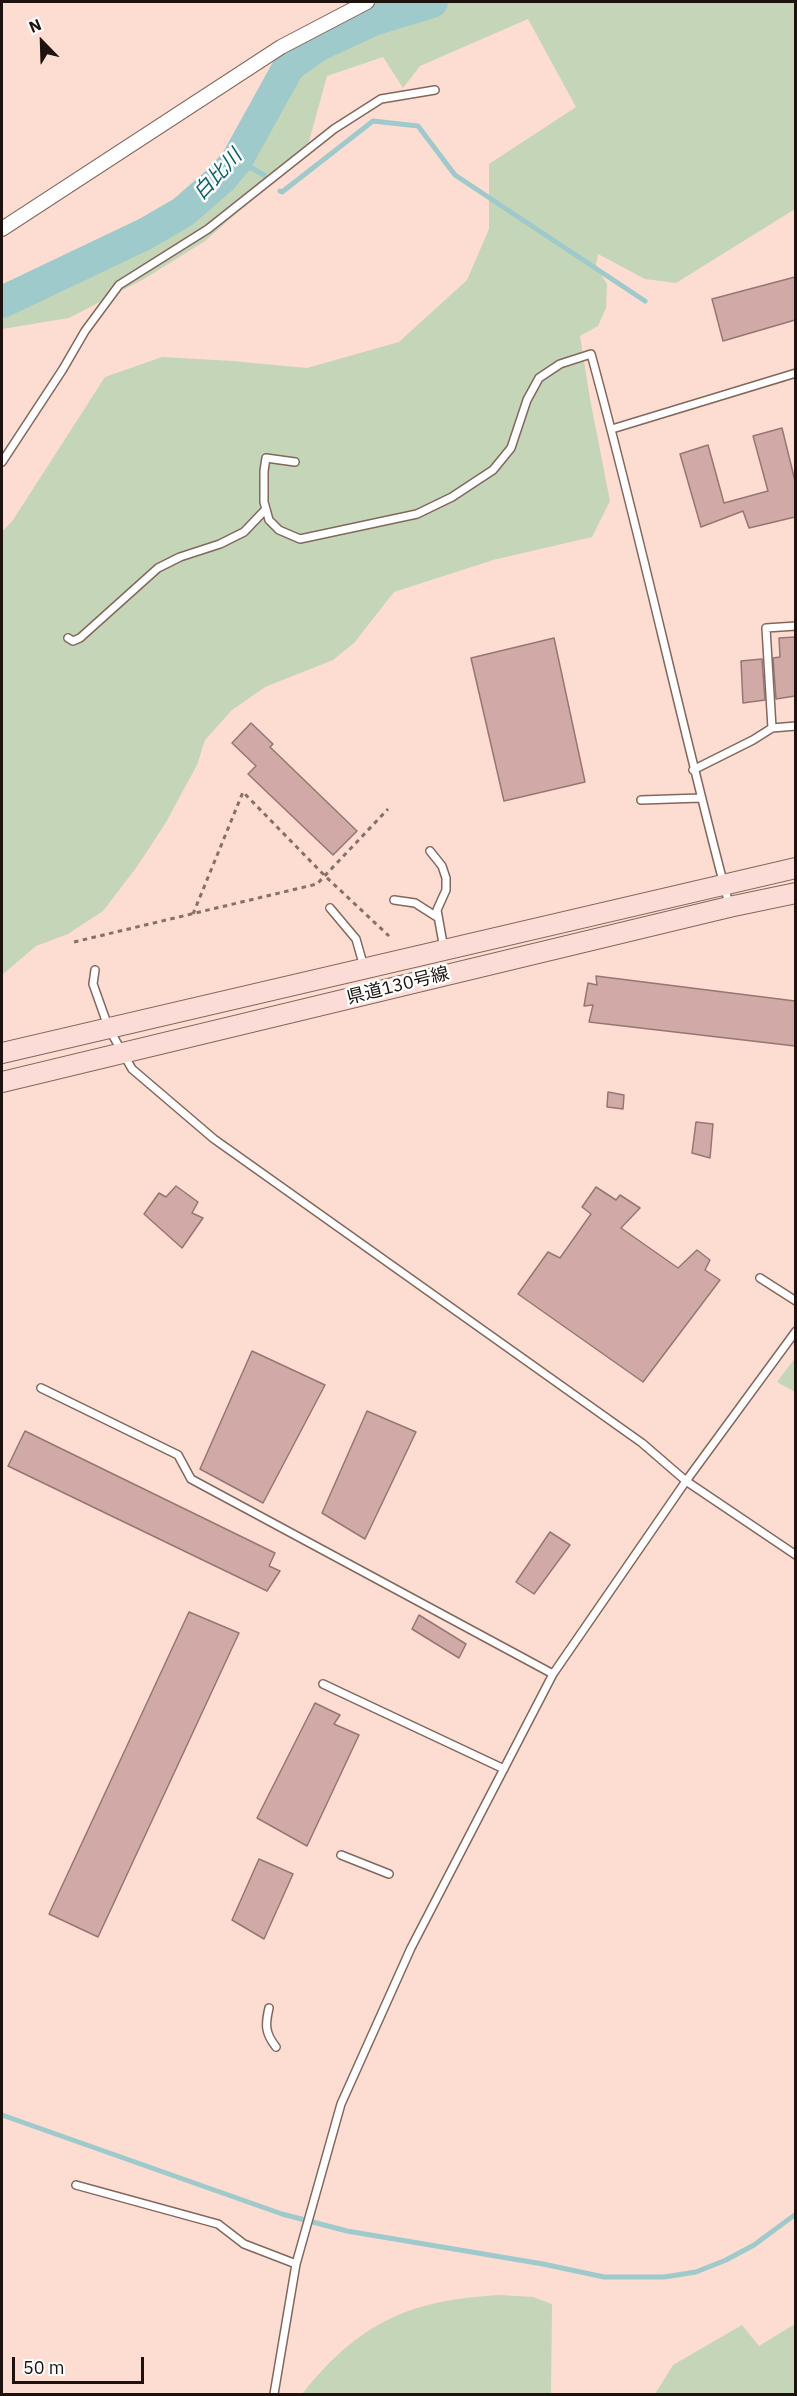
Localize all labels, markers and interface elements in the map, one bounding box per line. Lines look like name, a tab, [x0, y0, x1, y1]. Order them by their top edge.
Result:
north arrow	[12, 12, 72, 72]
text: N	[26, 14, 44, 37]
water label: 白比川	[189, 145, 247, 205]
street label: 県道130号線	[345, 963, 451, 1009]
scale bar	[15, 2345, 147, 2383]
text: 50 m	[23, 2356, 65, 2379]

